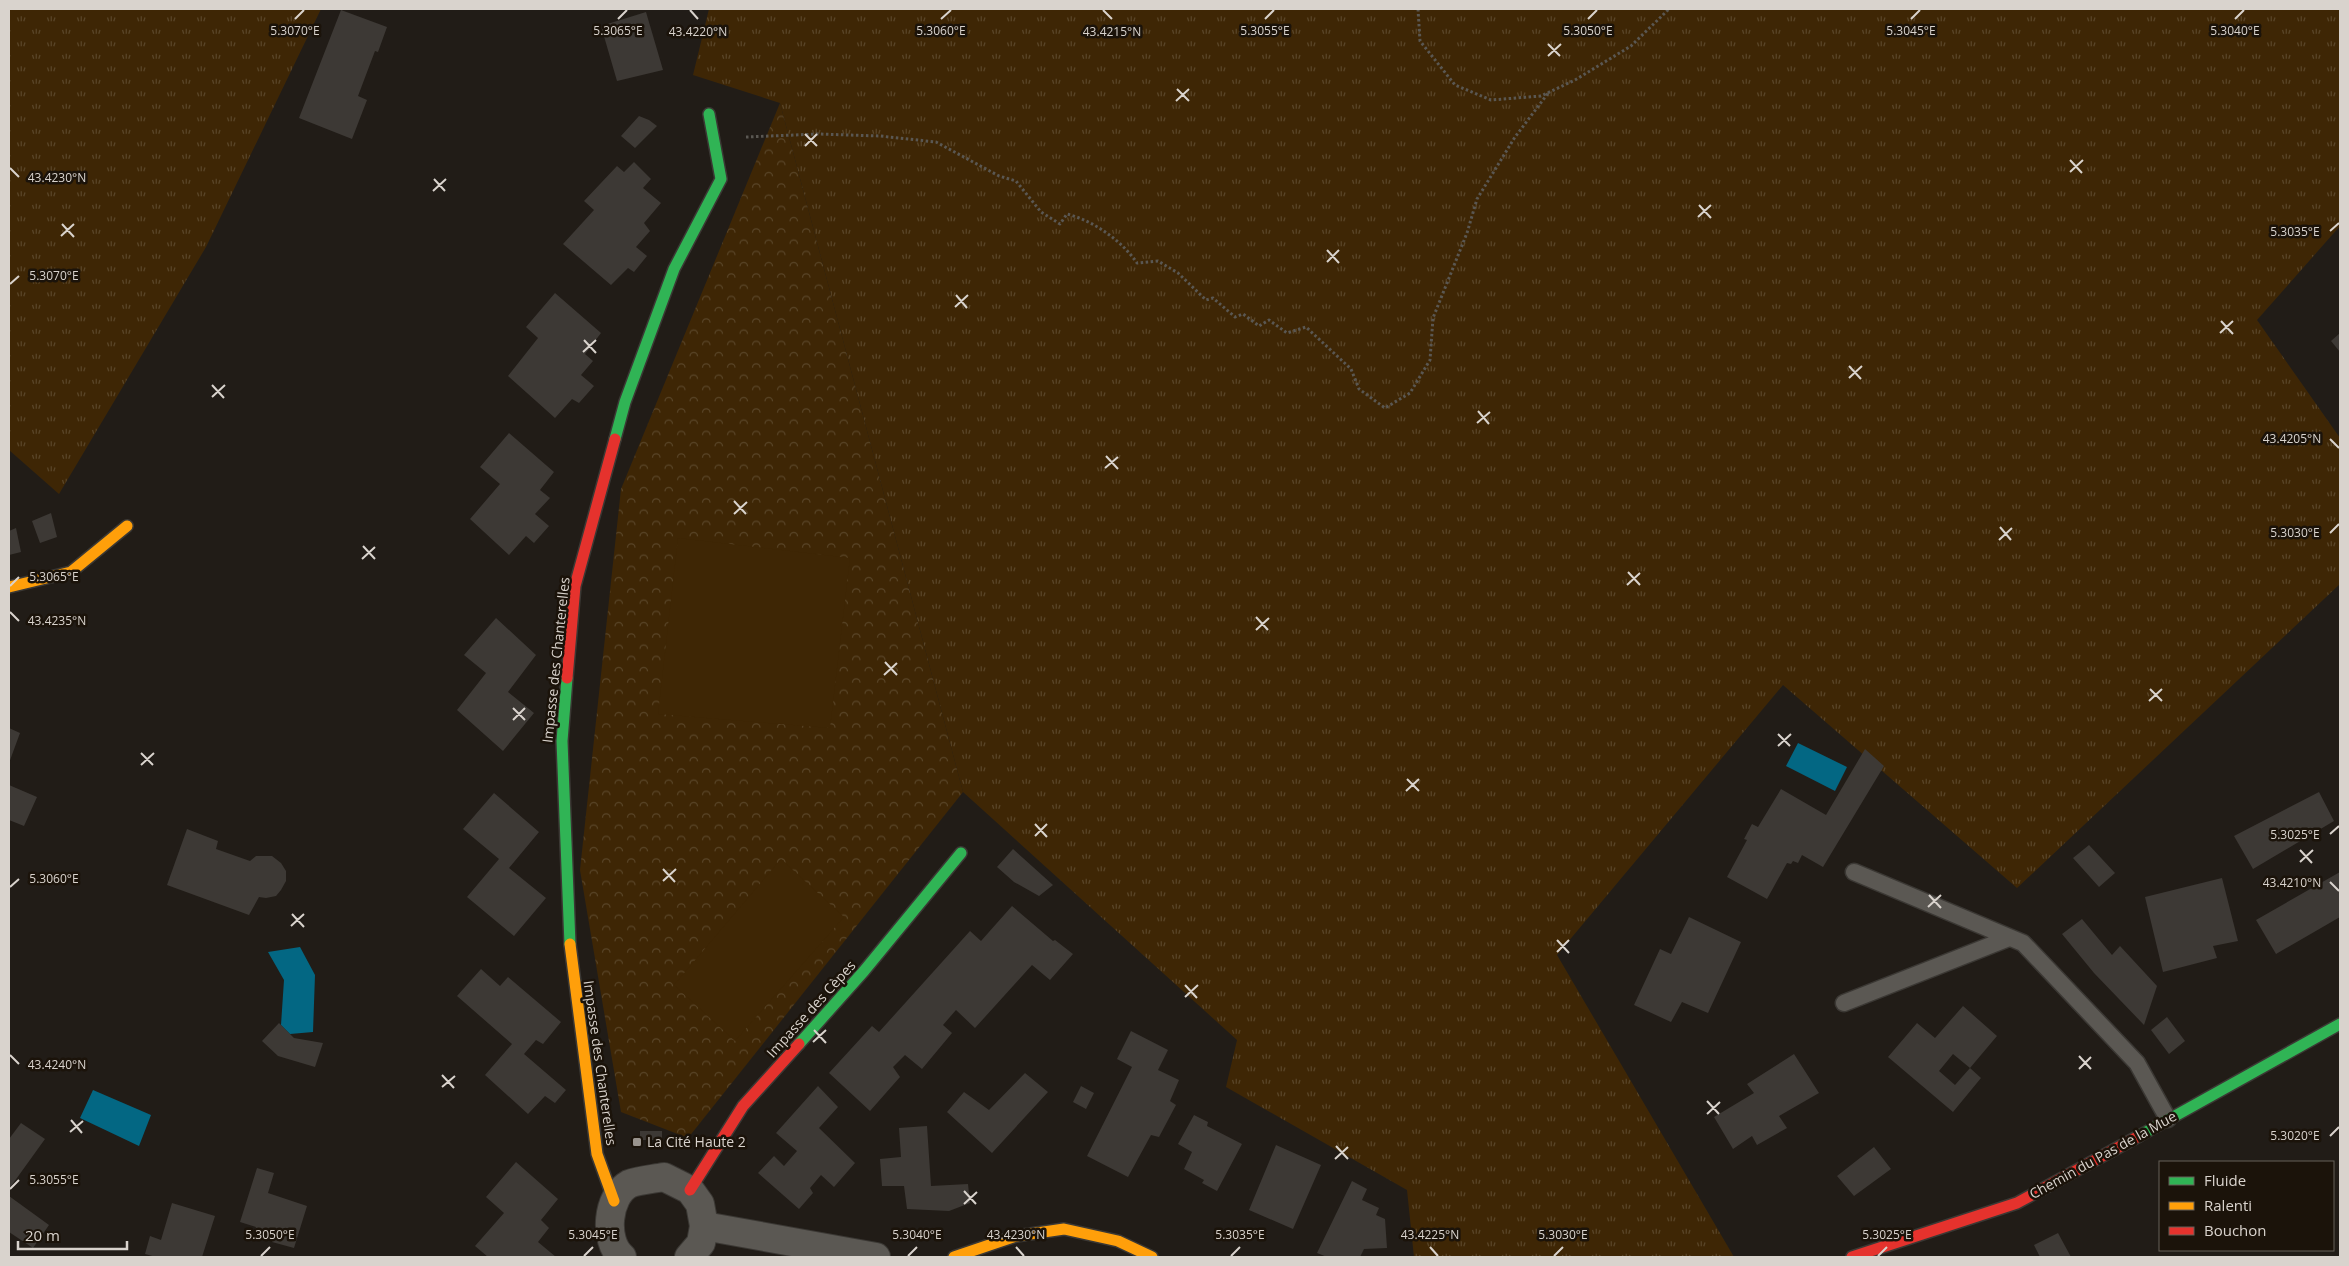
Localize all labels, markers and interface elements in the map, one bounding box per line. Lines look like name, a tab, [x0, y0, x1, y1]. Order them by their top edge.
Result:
text: 5.3070°E	[270, 22, 320, 39]
text: 5.3065°E	[593, 22, 643, 39]
text: 5.3060°E	[916, 22, 966, 39]
text: 5.3055°E	[1240, 22, 1290, 39]
text: 5.3050°E	[1563, 22, 1613, 39]
text: 5.3045°E	[1886, 22, 1936, 39]
text: 5.3040°E	[2210, 22, 2260, 39]
text: 43.4220°N	[669, 23, 727, 40]
text: 43.4215°N	[1083, 23, 1141, 40]
text: 43.4230°N	[28, 169, 86, 186]
text: 5.3035°E	[2270, 223, 2320, 240]
text: 5.3070°E	[29, 267, 79, 284]
text: 43.4205°N	[2263, 430, 2321, 447]
text: 5.3030°E	[2270, 524, 2320, 541]
text: 5.3065°E	[29, 568, 79, 585]
street label: Impasse des Chanterelles	[537, 576, 574, 744]
text: 43.4235°N	[28, 612, 86, 629]
text: 5.3025°E	[2270, 826, 2320, 843]
text: 5.3060°E	[29, 870, 79, 887]
text: 43.4210°N	[2263, 874, 2321, 891]
street label: Impasse des Cèpes	[762, 956, 860, 1061]
street label: Impasse des Chanterelles	[579, 979, 622, 1147]
text: 43.4240°N	[28, 1056, 86, 1073]
street label: Chemin du Pas de la Mue	[2026, 1106, 2180, 1203]
text: 5.3020°E	[2270, 1127, 2320, 1144]
place label: La Cité Haute 2	[647, 1132, 746, 1151]
marker: La Cité Haute 2	[631, 1136, 643, 1148]
legend	[2159, 1161, 2334, 1251]
text: Fluide	[2204, 1170, 2246, 1190]
text: 5.3055°E	[29, 1171, 79, 1188]
text: Ralenti	[2204, 1195, 2252, 1215]
scale bar	[18, 1218, 126, 1250]
text: Bouchon	[2204, 1220, 2267, 1240]
text: 20 m	[25, 1225, 60, 1245]
text: 5.3050°E	[245, 1226, 295, 1243]
text: 5.3045°E	[568, 1226, 618, 1243]
text: 5.3040°E	[892, 1226, 942, 1243]
text: 43.4230°N	[987, 1226, 1045, 1243]
text: 5.3035°E	[1215, 1226, 1265, 1243]
text: 43.4225°N	[1401, 1226, 1459, 1243]
text: 5.3030°E	[1538, 1226, 1588, 1243]
text: 5.3025°E	[1862, 1226, 1912, 1243]

